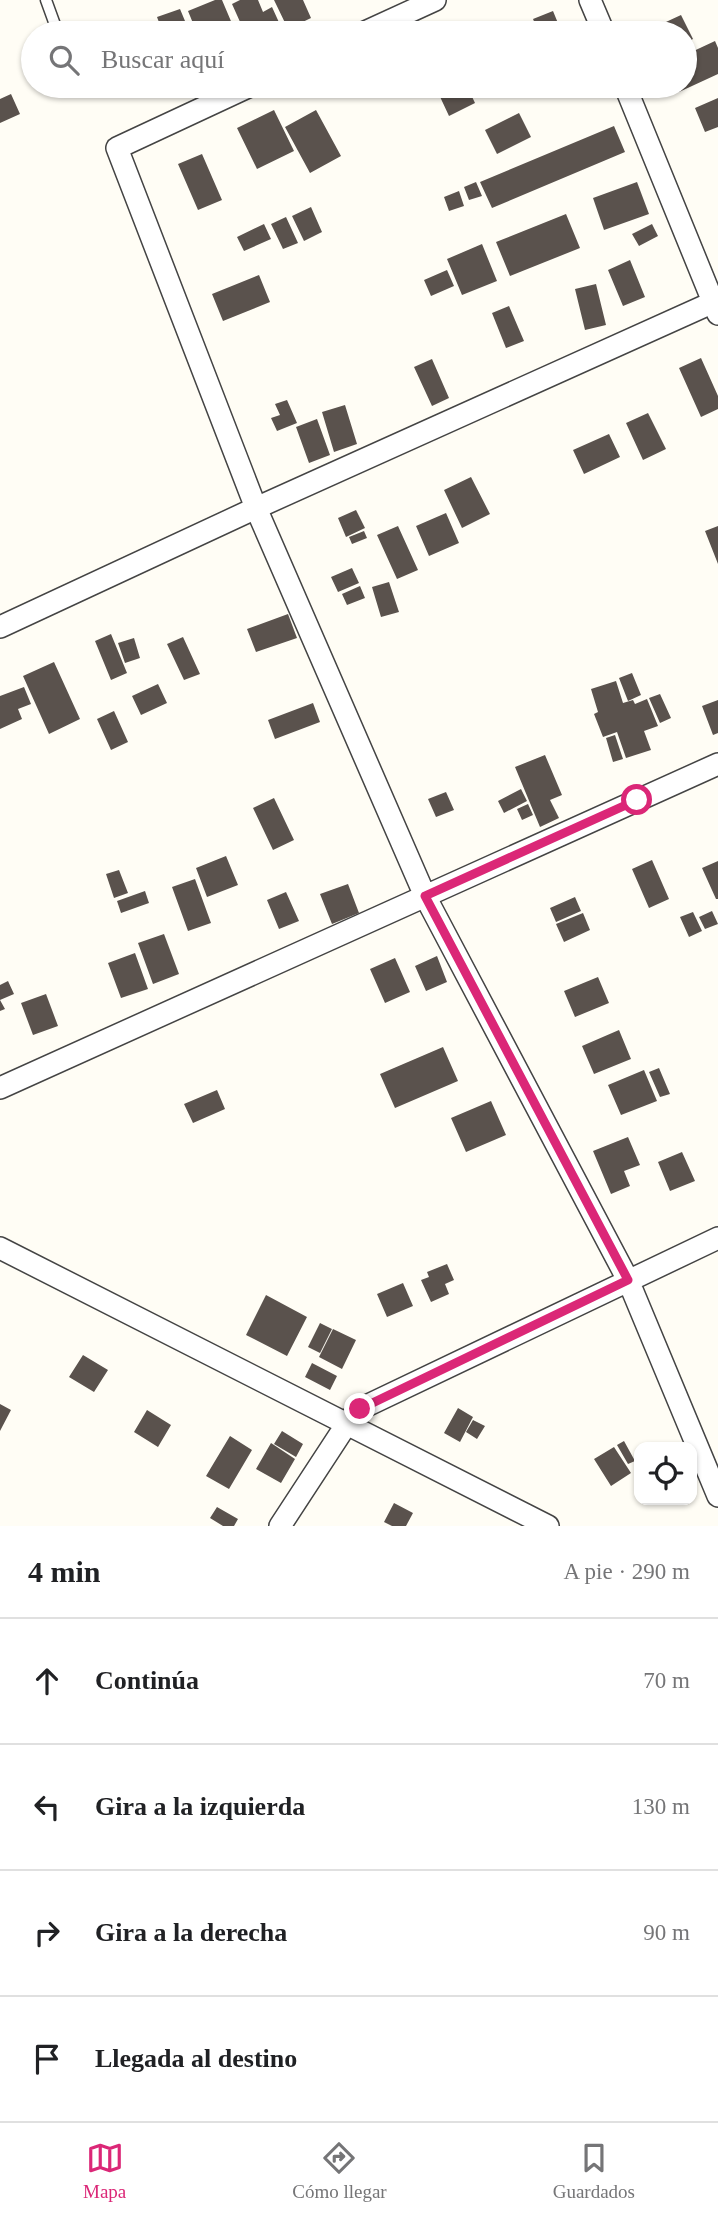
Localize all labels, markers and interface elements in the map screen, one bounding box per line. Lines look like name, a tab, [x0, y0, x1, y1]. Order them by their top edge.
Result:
search box	[21, 21, 697, 98]
icon: search	[45, 41, 83, 79]
text: Buscar aquí	[101, 45, 224, 74]
route start	[621, 784, 652, 815]
route end	[344, 1393, 375, 1424]
map controls	[634, 1442, 697, 1505]
button: locate	[634, 1442, 697, 1505]
text: 4 min	[28, 1555, 101, 1588]
text: A pie · 290 m	[564, 1559, 690, 1584]
icon: ahead	[28, 1662, 66, 1700]
text: Continúa	[95, 1666, 199, 1695]
text: 70 m	[643, 1668, 690, 1693]
icon: left	[28, 1788, 66, 1826]
text: Gira a la izquierda	[95, 1792, 305, 1821]
text: 130 m	[632, 1794, 690, 1819]
icon: right	[28, 1914, 66, 1952]
text: Gira a la derecha	[95, 1918, 287, 1947]
text: 90 m	[643, 1920, 690, 1945]
icon: arrive	[28, 2040, 66, 2078]
text: Llegada al destino	[95, 2044, 297, 2073]
tab: Mapa	[83, 2139, 126, 2203]
tab: Cómo llegar	[292, 2139, 387, 2203]
tab: Guardados	[553, 2139, 635, 2203]

